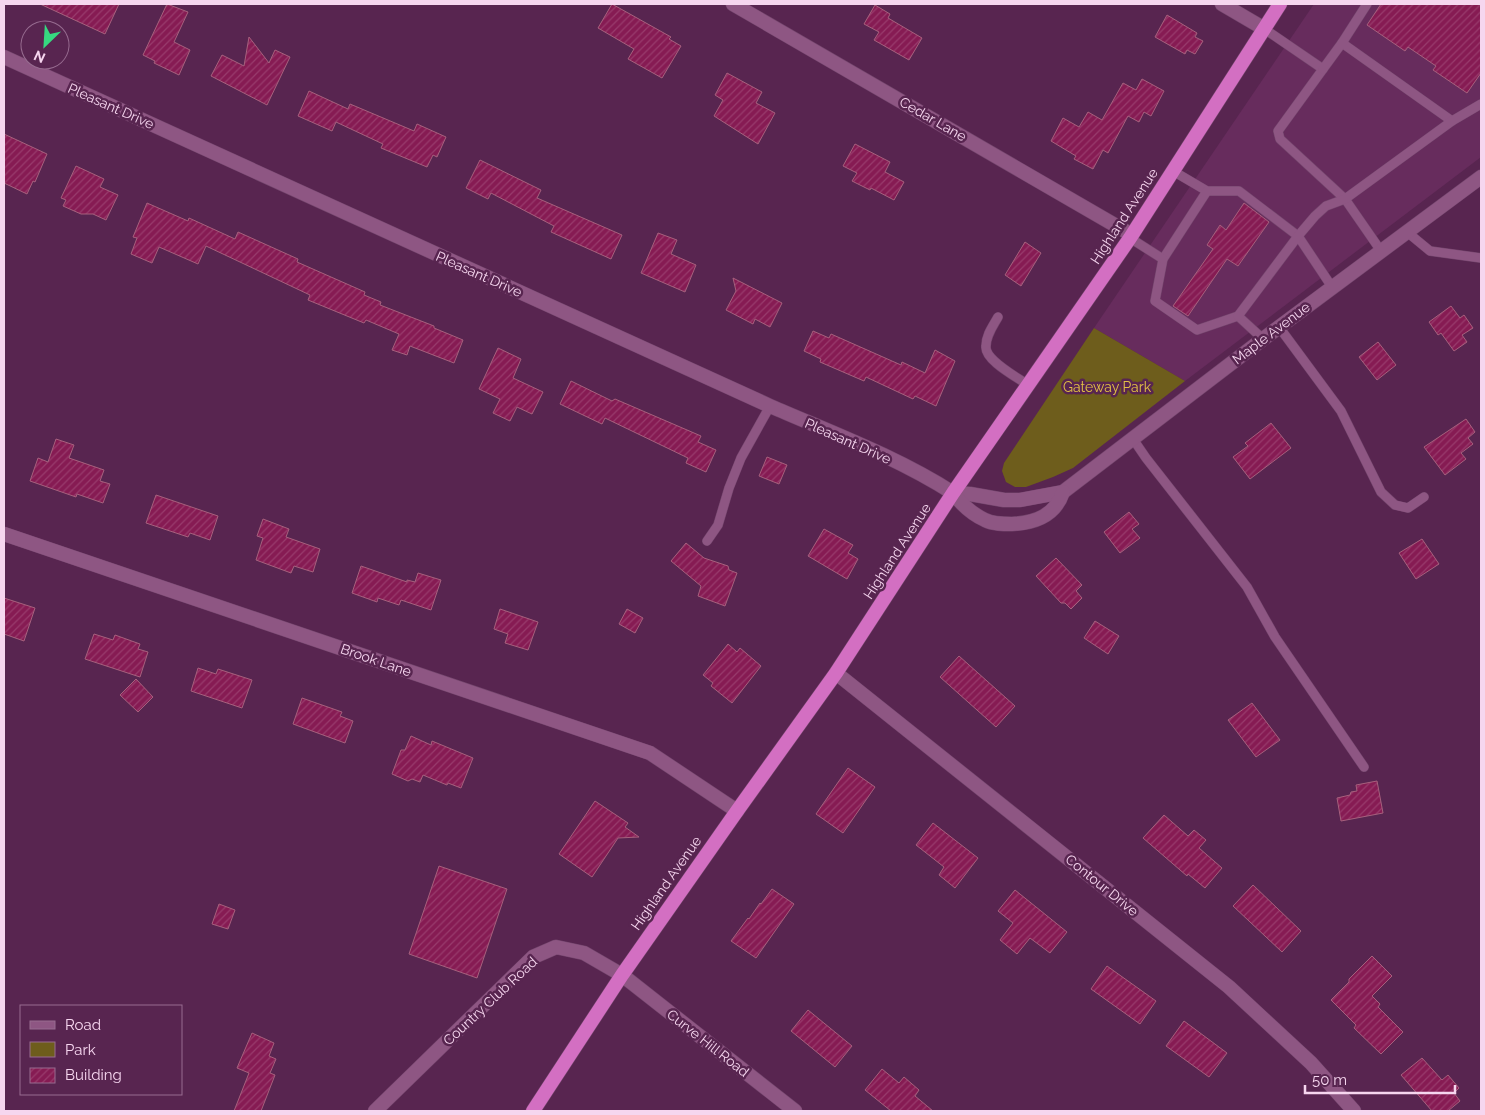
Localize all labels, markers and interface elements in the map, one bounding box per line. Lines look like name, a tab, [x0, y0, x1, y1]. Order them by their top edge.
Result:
north arrow	[20, 20, 70, 70]
text: N	[31, 47, 48, 66]
street label: Pleasant Drive	[65, 80, 157, 132]
street label: Cedar Lane	[897, 93, 969, 145]
street label: Highland Avenue	[1087, 165, 1161, 267]
street label: Pleasant Drive	[433, 248, 525, 300]
street label: Maple Avenue	[1229, 299, 1313, 367]
park label: Gateway Park	[1063, 379, 1152, 395]
street label: Pleasant Drive	[802, 415, 894, 467]
street label: Highland Avenue	[860, 500, 934, 602]
street label: Brook Lane	[338, 640, 414, 680]
street label: Highland Avenue	[628, 833, 704, 933]
street label: Contour Drive	[1062, 851, 1142, 919]
street label: Country Club Road	[440, 953, 540, 1049]
legend	[20, 1005, 182, 1095]
street label: Curve Hill Road	[664, 1006, 752, 1080]
text: Road	[65, 1016, 101, 1034]
text: Park	[65, 1041, 96, 1059]
scale bar	[1305, 1062, 1455, 1094]
text: Building	[65, 1066, 122, 1084]
text: 50 m	[1312, 1071, 1347, 1089]

